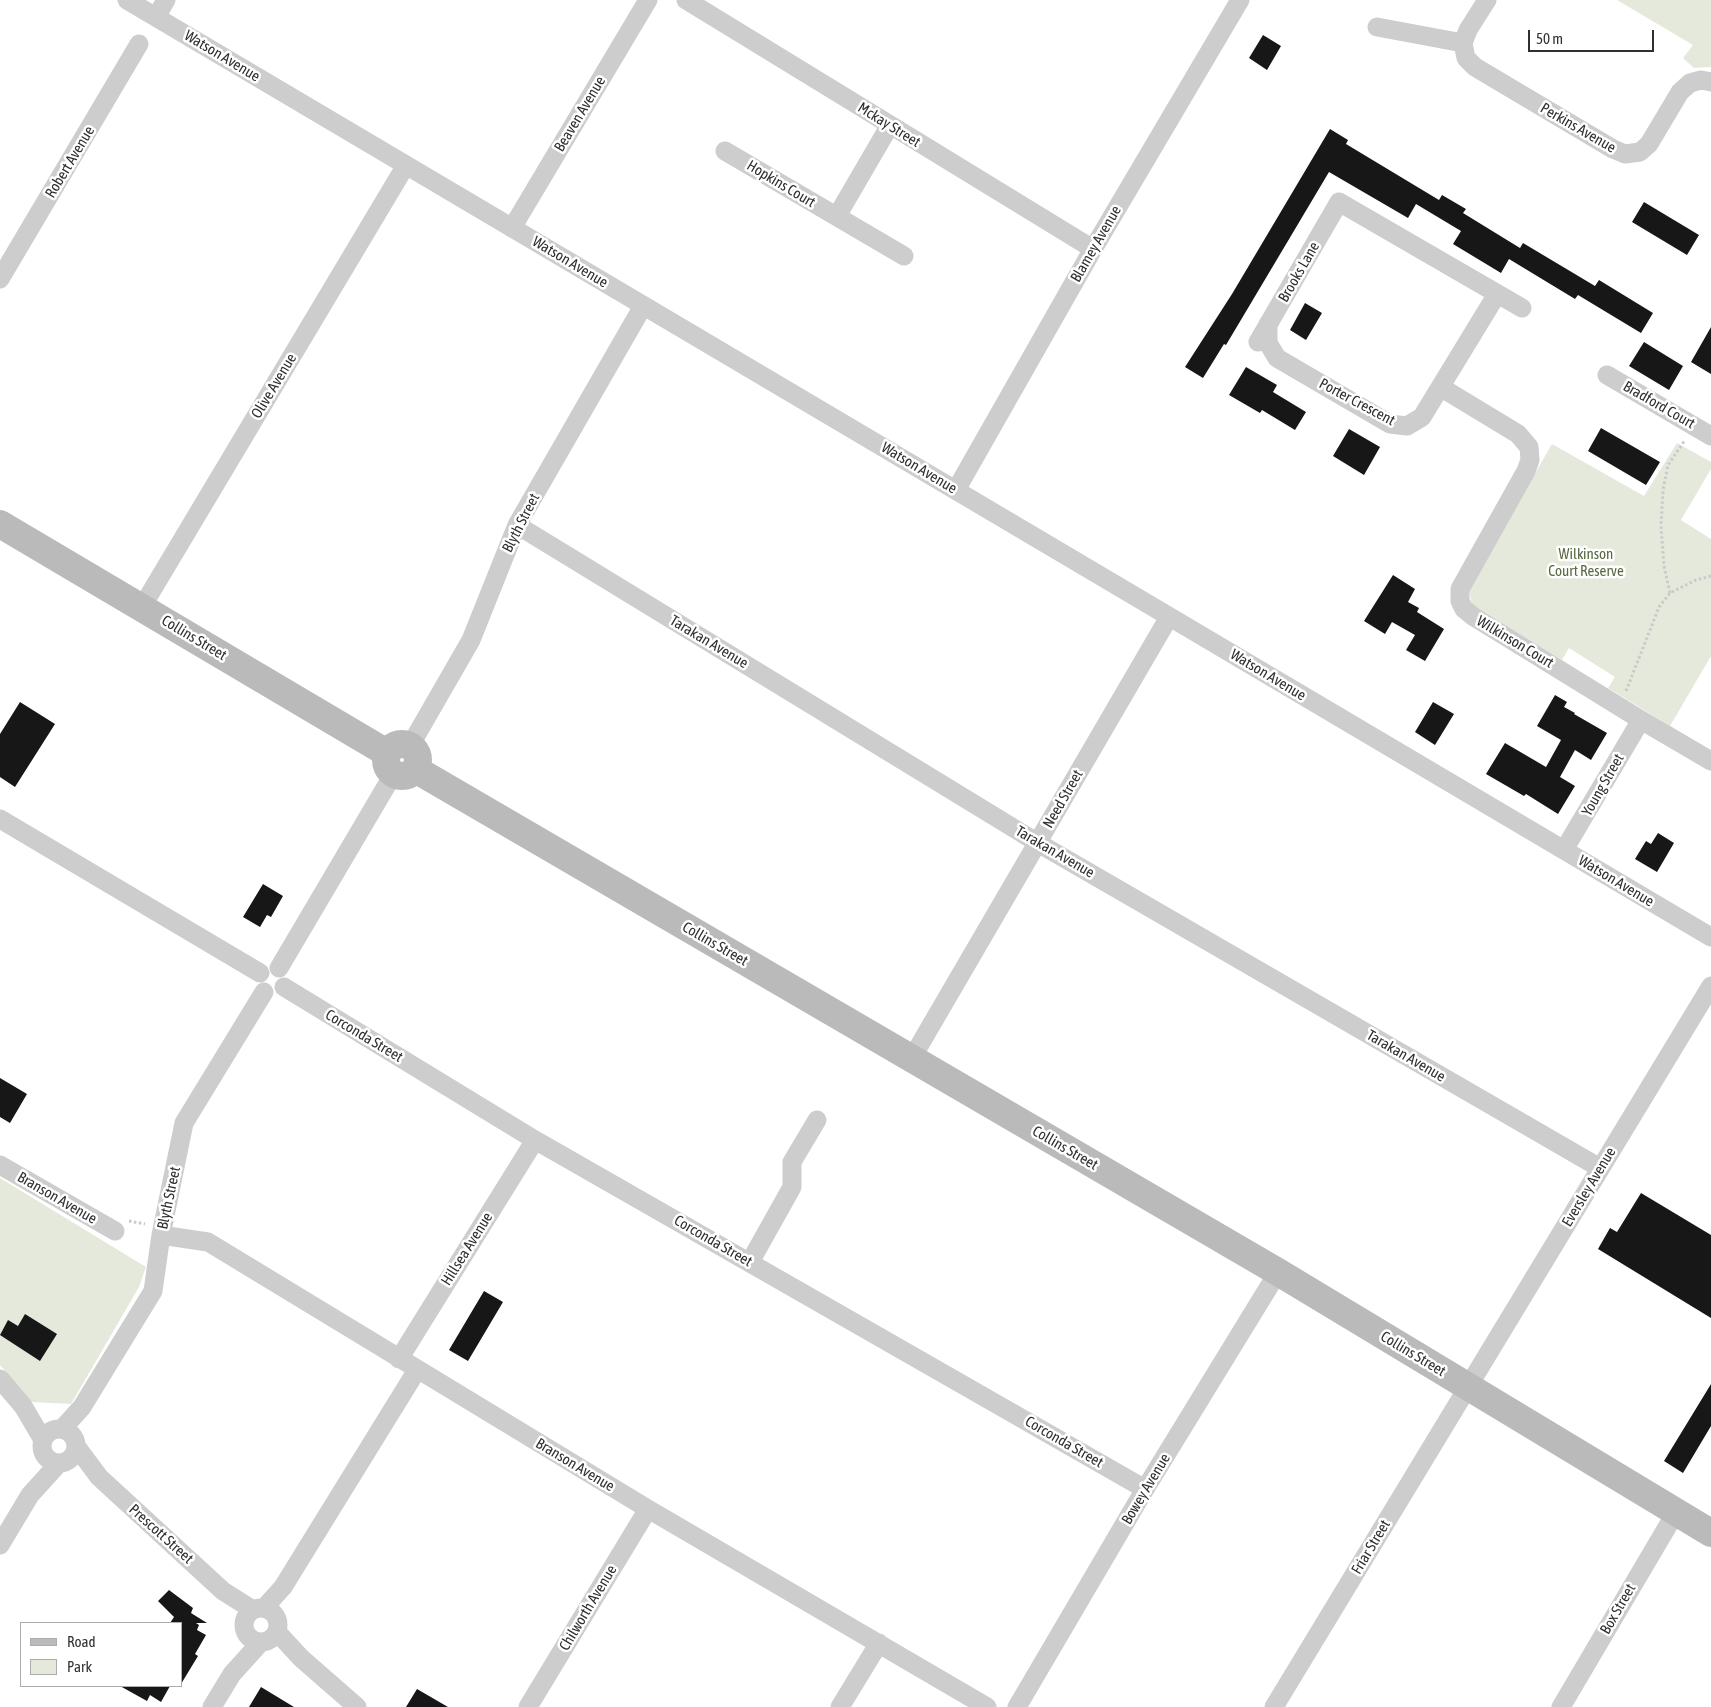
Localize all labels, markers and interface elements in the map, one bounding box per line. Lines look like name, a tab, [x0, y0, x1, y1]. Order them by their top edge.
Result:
scale bar	[1531, 20, 1657, 52]
street label: Watson Avenue	[181, 26, 263, 86]
text: 50 m	[1536, 30, 1563, 47]
street label: Beaven Avenue	[551, 73, 609, 155]
street label: Mckay Street	[854, 99, 924, 151]
street label: Perkins Avenue	[1537, 99, 1619, 157]
street label: Robert Avenue	[42, 123, 98, 201]
street label: Hopkins Court	[743, 157, 819, 211]
street label: Blamey Avenue	[1067, 203, 1125, 285]
street label: Watson Avenue	[529, 232, 611, 292]
street label: Brooks Lane	[1275, 239, 1323, 305]
street label: Olive Avenue	[248, 350, 300, 422]
street label: Porter Crescent	[1316, 375, 1398, 429]
street label: Bradford Court	[1620, 377, 1698, 433]
street label: Watson Avenue	[878, 438, 960, 498]
street label: Blyth Street	[499, 491, 543, 555]
park label: Wilkinson Court Reserve	[1548, 545, 1624, 580]
street label: Collins Street	[158, 612, 230, 664]
street label: Tarakan Avenue	[667, 612, 751, 672]
street label: Wilkinson Court	[1473, 612, 1557, 672]
street label: Watson Avenue	[1227, 645, 1309, 705]
street label: Young Street	[1578, 751, 1628, 819]
street label: Need Street	[1039, 767, 1087, 831]
street label: Tarakan Avenue	[1012, 822, 1098, 882]
street label: Watson Avenue	[1575, 851, 1657, 911]
street label: Collins Street	[679, 918, 751, 970]
street label: Corconda Street	[322, 1006, 406, 1066]
street label: Tarakan Avenue	[1363, 1026, 1449, 1086]
street label: Collins Street	[1029, 1122, 1101, 1174]
street label: Eversley Avenue	[1558, 1144, 1620, 1230]
street label: Blyth Street	[154, 1165, 184, 1231]
street label: Branson Avenue	[14, 1168, 100, 1228]
street label: Hillsea Avenue	[437, 1209, 497, 1289]
street label: Corconda Street	[671, 1211, 755, 1271]
street label: Collins Street	[1377, 1328, 1449, 1380]
street label: Corconda Street	[1022, 1412, 1106, 1472]
street label: Branson Avenue	[532, 1434, 618, 1496]
street label: Bowey Avenue	[1118, 1450, 1174, 1528]
street label: Prescott Street	[125, 1501, 197, 1567]
street label: Friar Street	[1348, 1517, 1394, 1577]
street label: Chilworth Avenue	[555, 1562, 621, 1654]
street label: Box Street	[1596, 1581, 1640, 1637]
legend	[20, 1622, 182, 1687]
text: Road	[67, 1633, 96, 1650]
text: Park	[67, 1658, 92, 1675]

